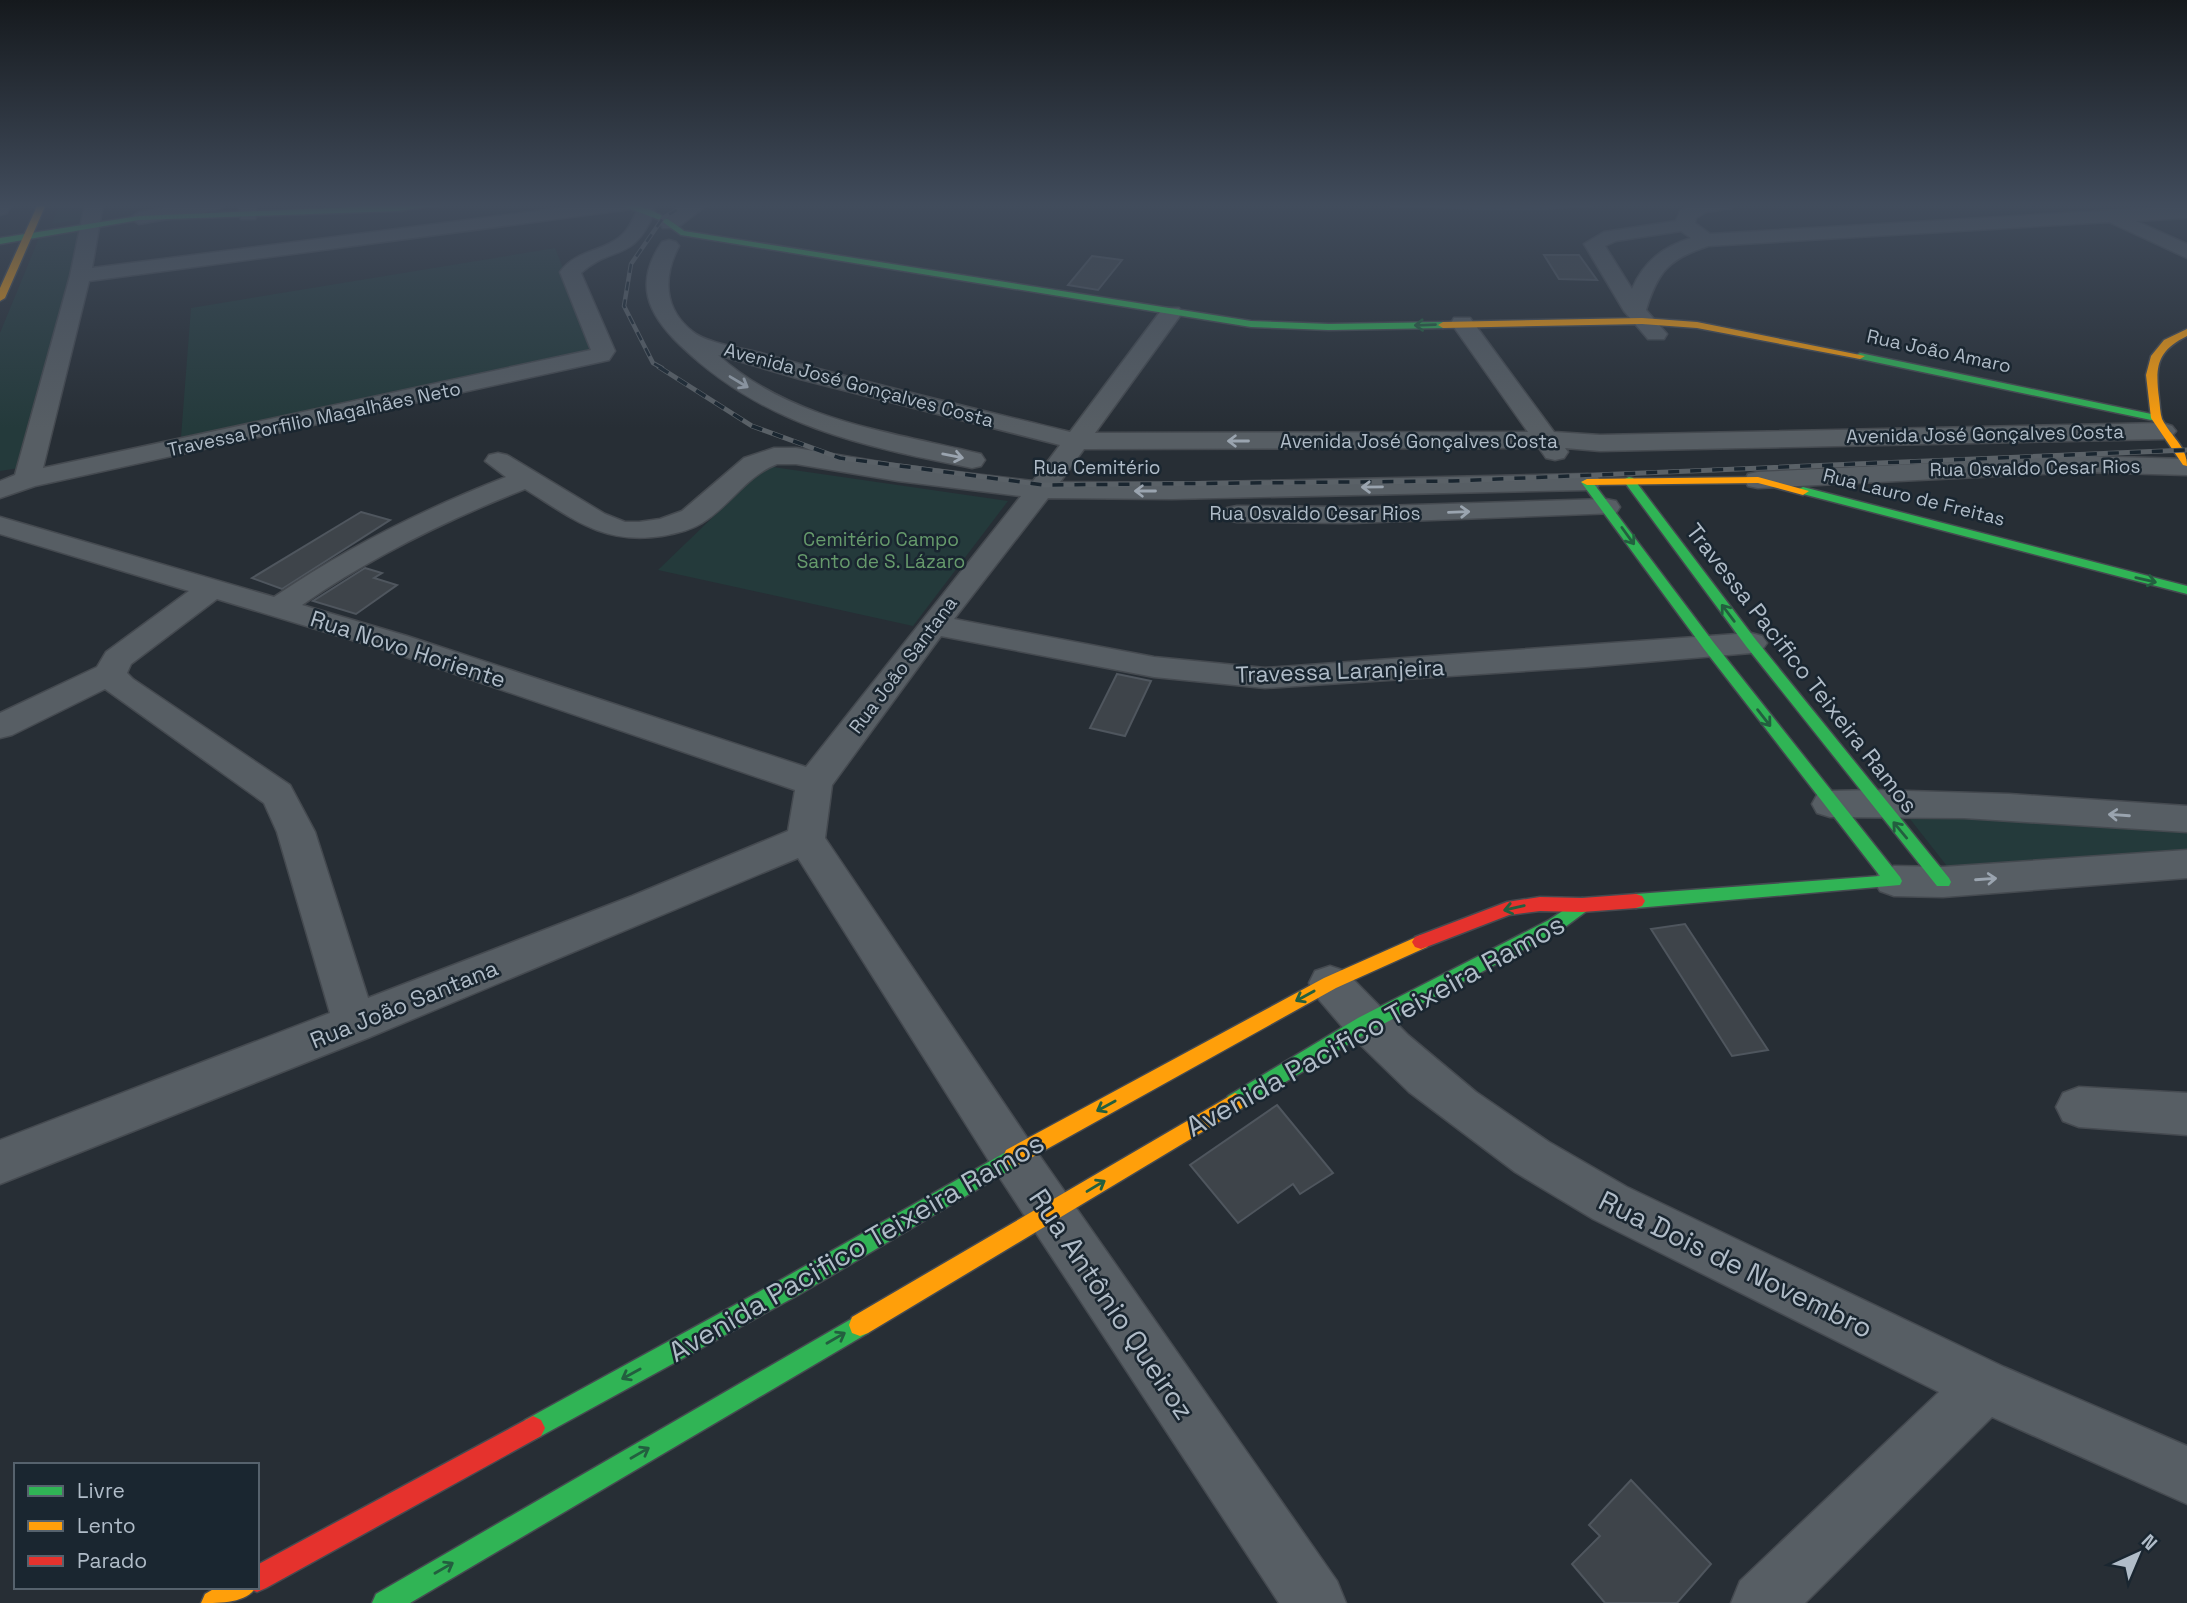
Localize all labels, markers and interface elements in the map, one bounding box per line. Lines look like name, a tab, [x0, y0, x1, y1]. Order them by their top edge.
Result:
one-way arrow	[1414, 319, 1437, 332]
street label: Rua João Amaro	[1865, 324, 2013, 378]
street label: Avenida José Gonçalves Costa	[722, 337, 997, 433]
street label: Travessa Porfilio Magalhães Neto	[165, 376, 463, 462]
one-way arrow	[729, 376, 749, 390]
street label: Avenida José Gonçalves Costa	[1846, 419, 2124, 449]
street label: Avenida José Gonçalves Costa	[1280, 429, 1558, 454]
one-way arrow	[1227, 434, 1250, 448]
one-way arrow	[941, 450, 964, 463]
street label: Rua Osvaldo Cesar Rios	[1929, 454, 2141, 482]
street label: Rua Cemitério	[1033, 455, 1161, 480]
street label: Rua Lauro de Freitas	[1821, 462, 2007, 532]
one-way arrow	[1361, 480, 1384, 494]
one-way arrow	[1133, 484, 1156, 497]
street label: Rua Osvaldo Cesar Rios	[1210, 501, 1420, 526]
one-way arrow	[1447, 505, 1470, 518]
street label: Travessa Pacifico Teixeira Ramos	[1679, 517, 1925, 819]
one-way arrow	[1621, 526, 1635, 545]
park label: Cemitério Campo Santo de S. Lázaro	[797, 527, 965, 574]
one-way arrow	[2135, 574, 2157, 587]
street label: Rua João Santana	[843, 591, 963, 739]
street label: Rua Novo Horiente	[307, 603, 509, 695]
one-way arrow	[1721, 604, 1736, 622]
street label: Travessa Laranjeira	[1235, 652, 1445, 690]
one-way arrow	[1757, 709, 1772, 727]
one-way arrow	[2108, 808, 2131, 821]
one-way arrow	[1892, 821, 1907, 839]
one-way arrow	[1974, 872, 1997, 885]
one-way arrow	[1503, 902, 1526, 915]
street label: Avenida Pacifico Teixeira Ramos	[1179, 906, 1571, 1144]
street label: Rua João Santana	[306, 953, 502, 1055]
one-way arrow	[1296, 990, 1316, 1004]
one-way arrow	[1096, 1100, 1117, 1113]
street label: Avenida Pacifico Teixeira Ramos	[662, 1124, 1050, 1370]
one-way arrow	[1085, 1179, 1105, 1193]
street label: Rua Antônio Queiroz	[1021, 1182, 1203, 1426]
street label: Rua Dois de Novembro	[1593, 1182, 1879, 1346]
one-way arrow	[826, 1331, 846, 1345]
one-way arrow	[621, 1367, 641, 1381]
one-way arrow	[629, 1446, 650, 1459]
legend	[14, 1463, 259, 1589]
text: Livre	[77, 1477, 125, 1504]
text: Lento	[77, 1512, 136, 1539]
north arrow	[2103, 1519, 2173, 1589]
text: N	[2136, 1529, 2163, 1556]
text: Parado	[77, 1547, 147, 1574]
one-way arrow	[433, 1561, 453, 1575]

